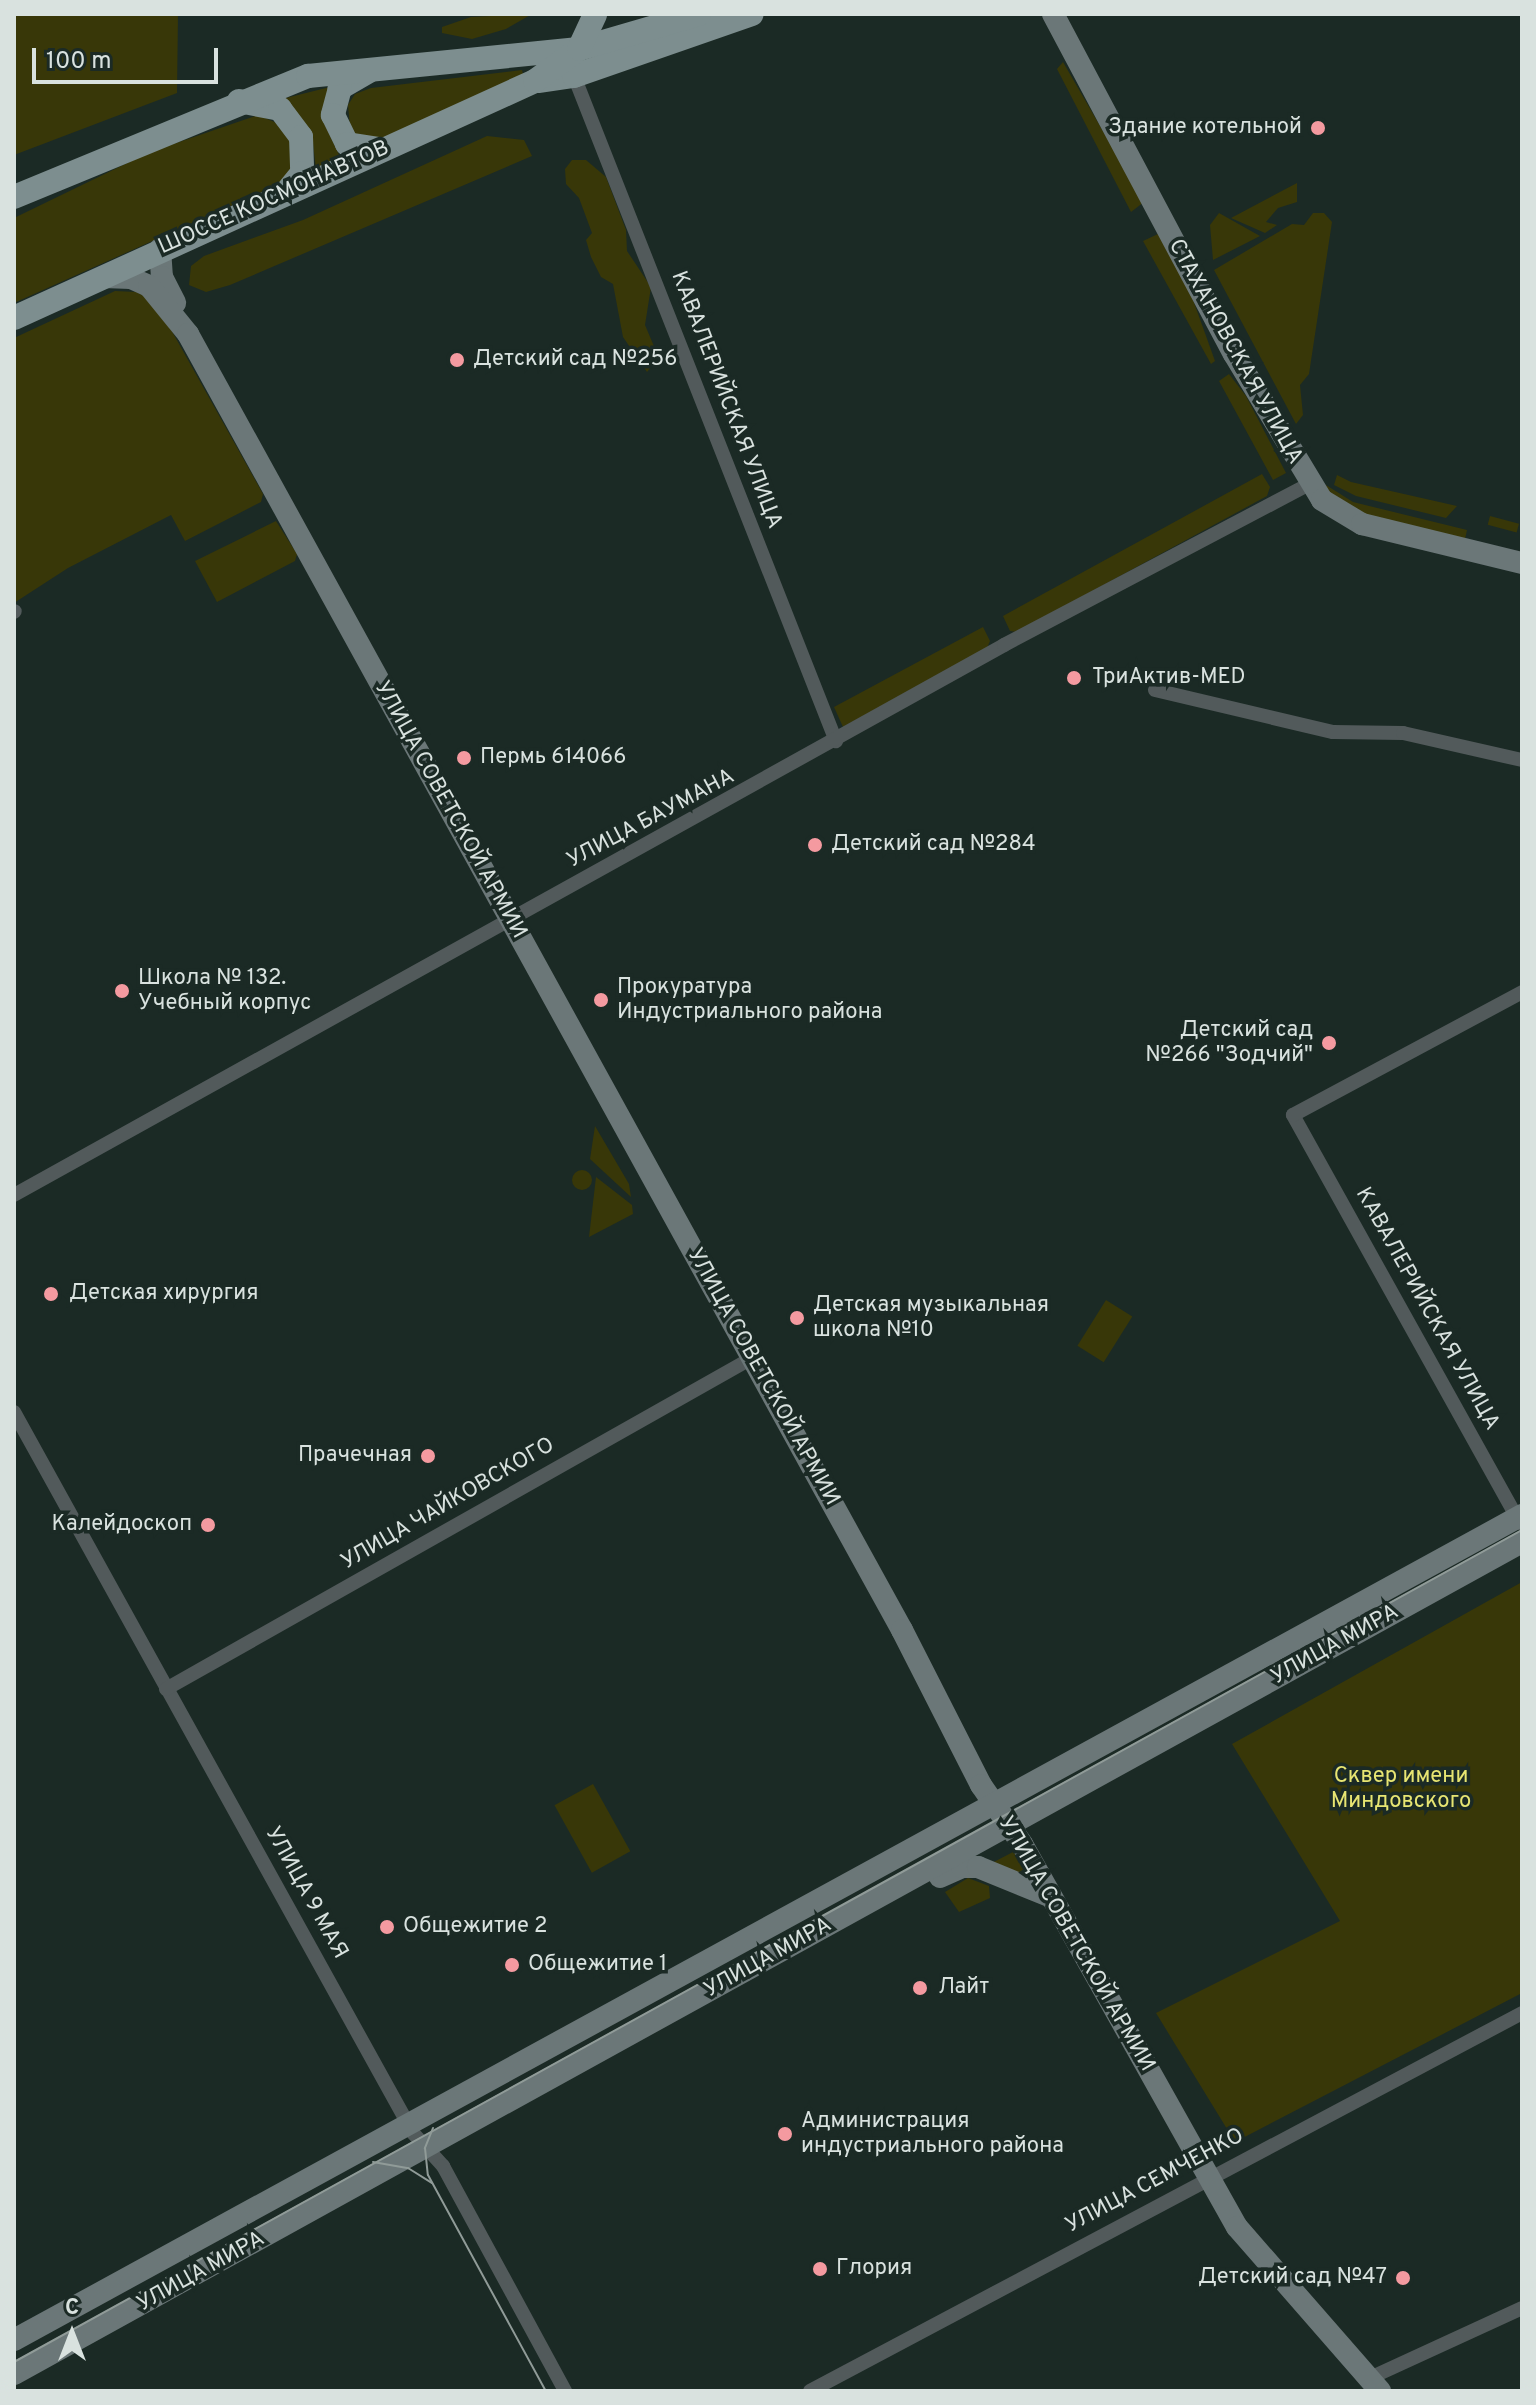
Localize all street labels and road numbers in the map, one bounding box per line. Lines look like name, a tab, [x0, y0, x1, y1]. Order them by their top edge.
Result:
street label: ШОССЕ КОСМОНАВТОВ	[155, 135, 393, 261]
street label: СТАХАНОВСКАЯ УЛИЦА	[1162, 235, 1308, 469]
street label: КАВАЛЕРИЙСКАЯ УЛИЦА	[665, 268, 787, 532]
street label: УЛИЦА СОВЕТСКОЙ АРМИИ	[368, 676, 532, 944]
street label: УЛИЦА БАУМАНА	[562, 764, 740, 874]
street label: КАВАЛЕРИЙСКАЯ УЛИЦА	[1349, 1183, 1505, 1435]
street label: УЛИЦА СОВЕТСКОЙ АРМИИ	[681, 1243, 845, 1511]
street label: УЛИЦА ЧАЙКОВСКОГО	[336, 1432, 560, 1576]
street label: УЛИЦА МИРА	[1266, 1599, 1404, 1691]
street label: УЛИЦА СОВЕТСКОЙ АРМИИ	[992, 1811, 1160, 2077]
street label: УЛИЦА 9 МАЯ	[259, 1822, 353, 1964]
street label: УЛИЦА МИРА	[699, 1912, 837, 2004]
street label: УЛИЦА СЕМЧЕНКО	[1061, 2123, 1249, 2239]
street label: УЛИЦА МИРА	[132, 2226, 270, 2318]

